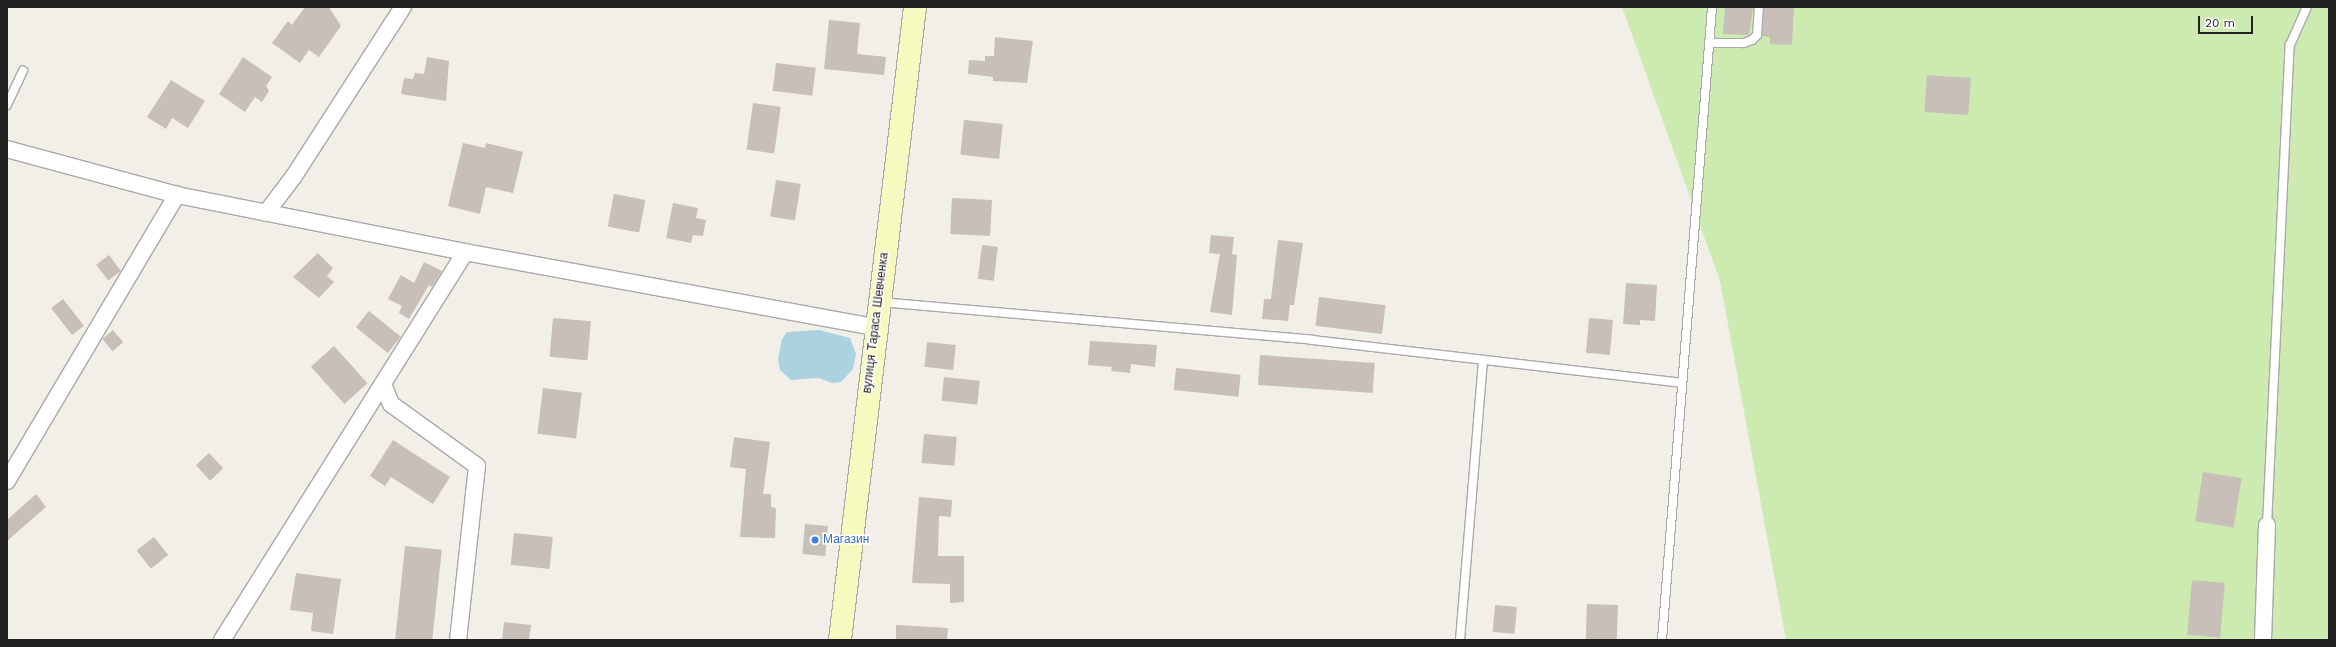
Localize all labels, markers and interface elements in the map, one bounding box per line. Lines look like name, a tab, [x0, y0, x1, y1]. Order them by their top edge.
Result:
scale bar	[2200, 8, 2255, 34]
text: 20 m	[2205, 16, 2235, 30]
street label: вулиця Тараса Шевченка	[860, 252, 892, 394]
place label: Магазин	[823, 533, 869, 547]
marker: Магазин	[810, 535, 820, 545]

